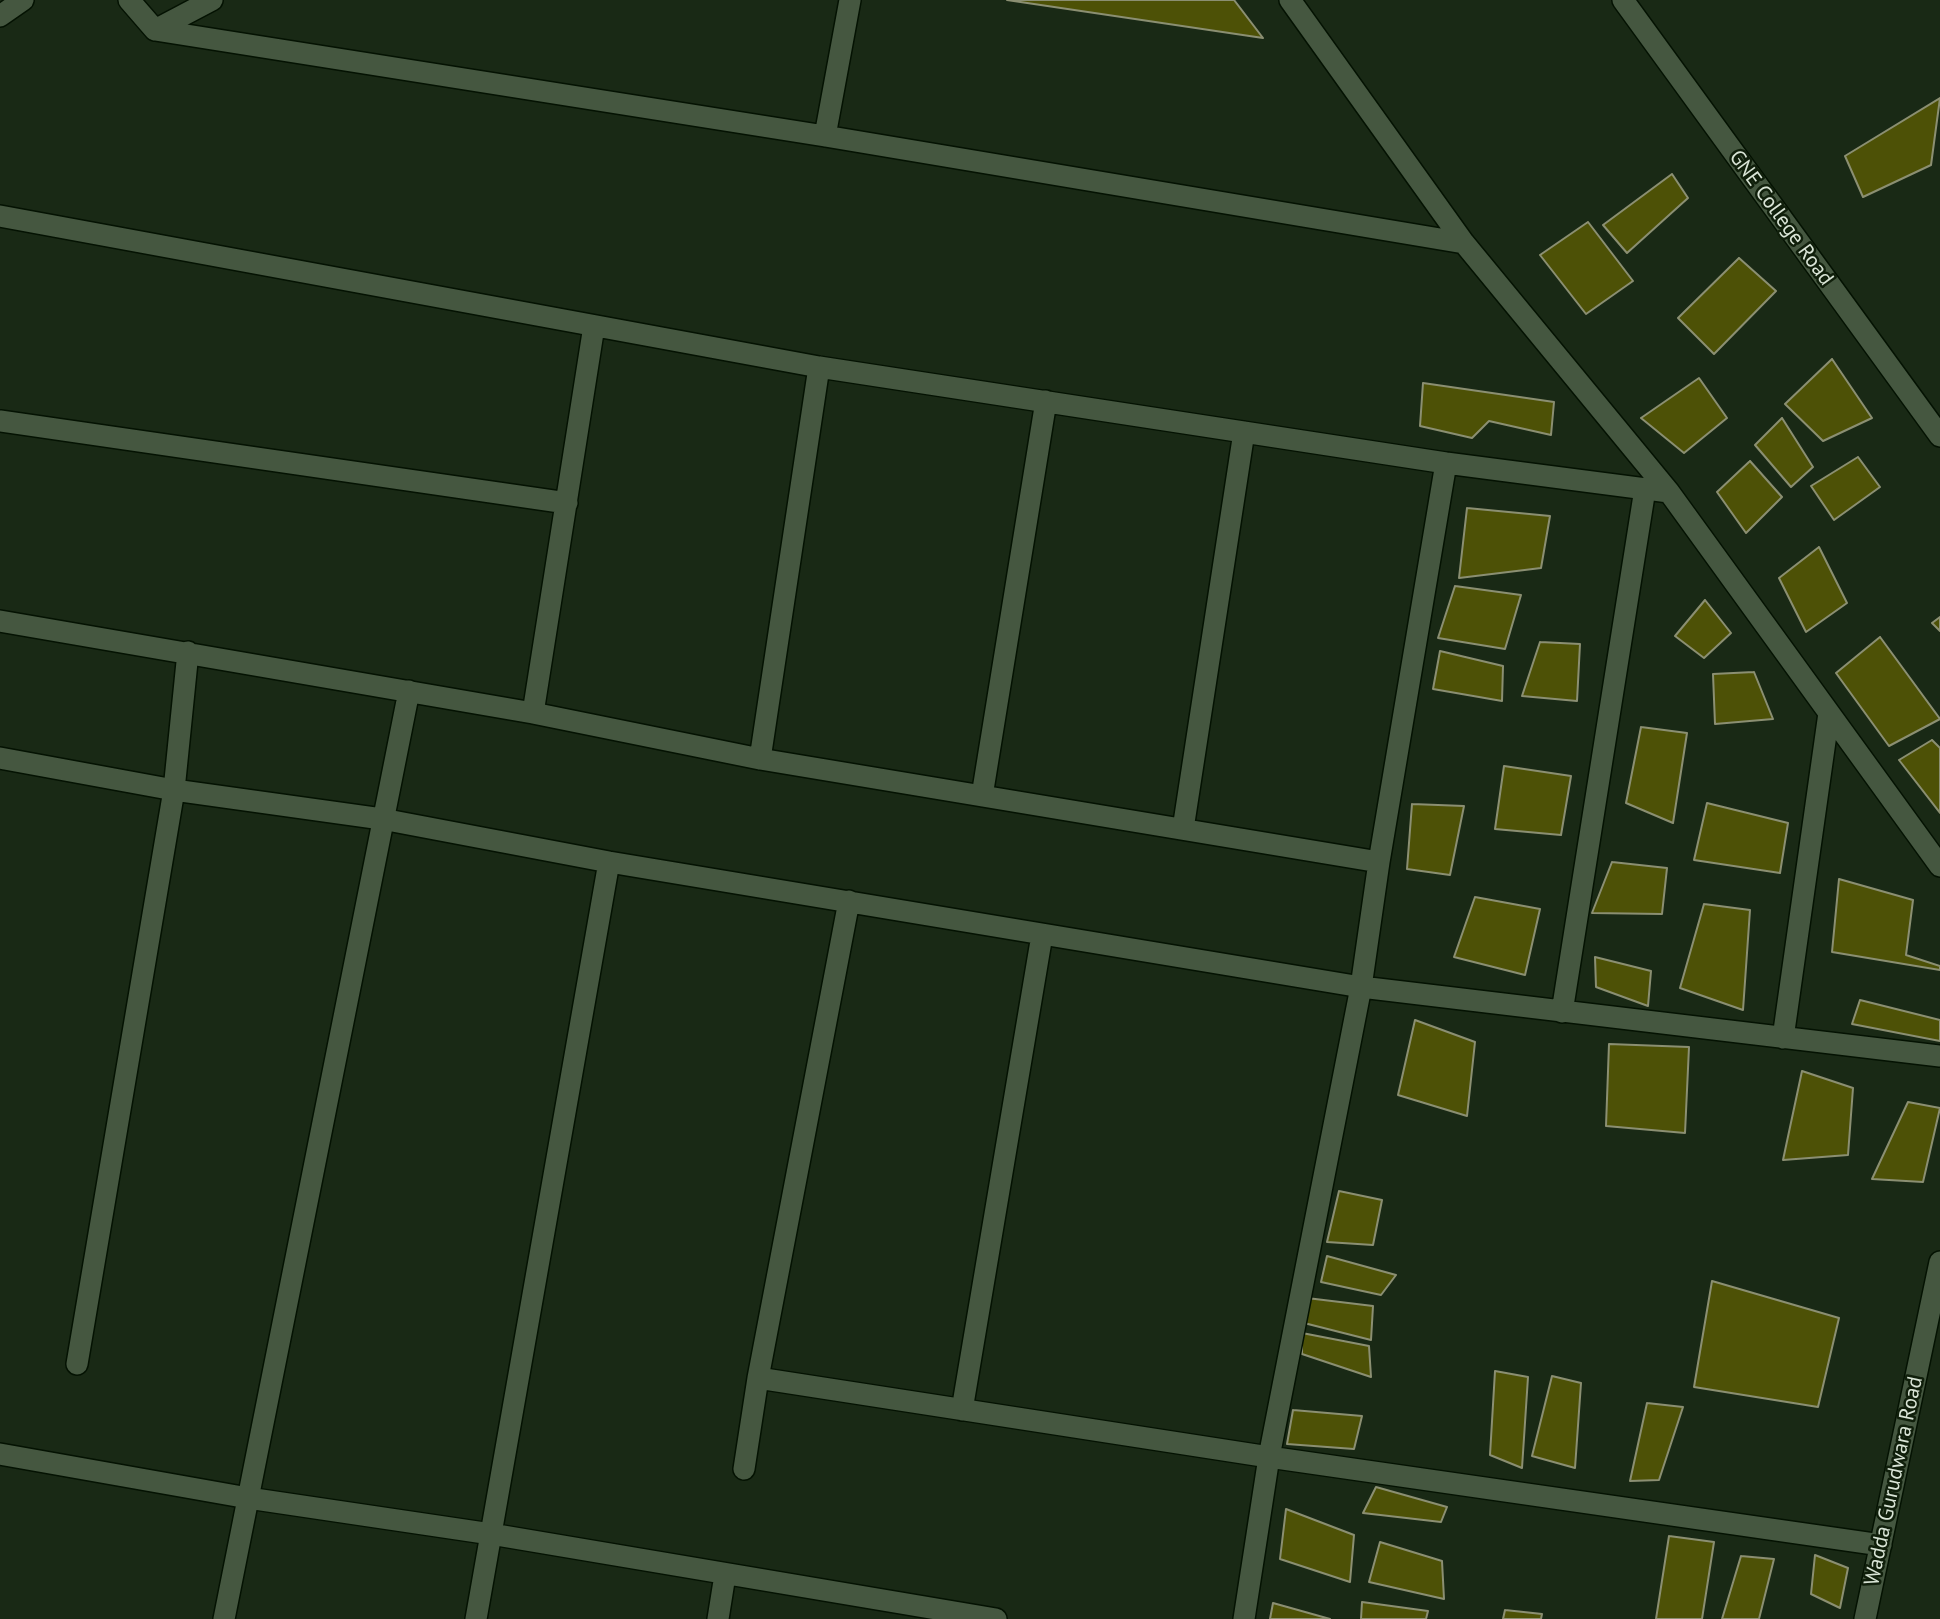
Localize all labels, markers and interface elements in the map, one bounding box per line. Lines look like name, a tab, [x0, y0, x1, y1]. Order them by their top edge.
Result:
street label: GNE College Road	[1723, 145, 1839, 291]
street label: Wadda Gurudwara Road	[1860, 1374, 1928, 1588]

